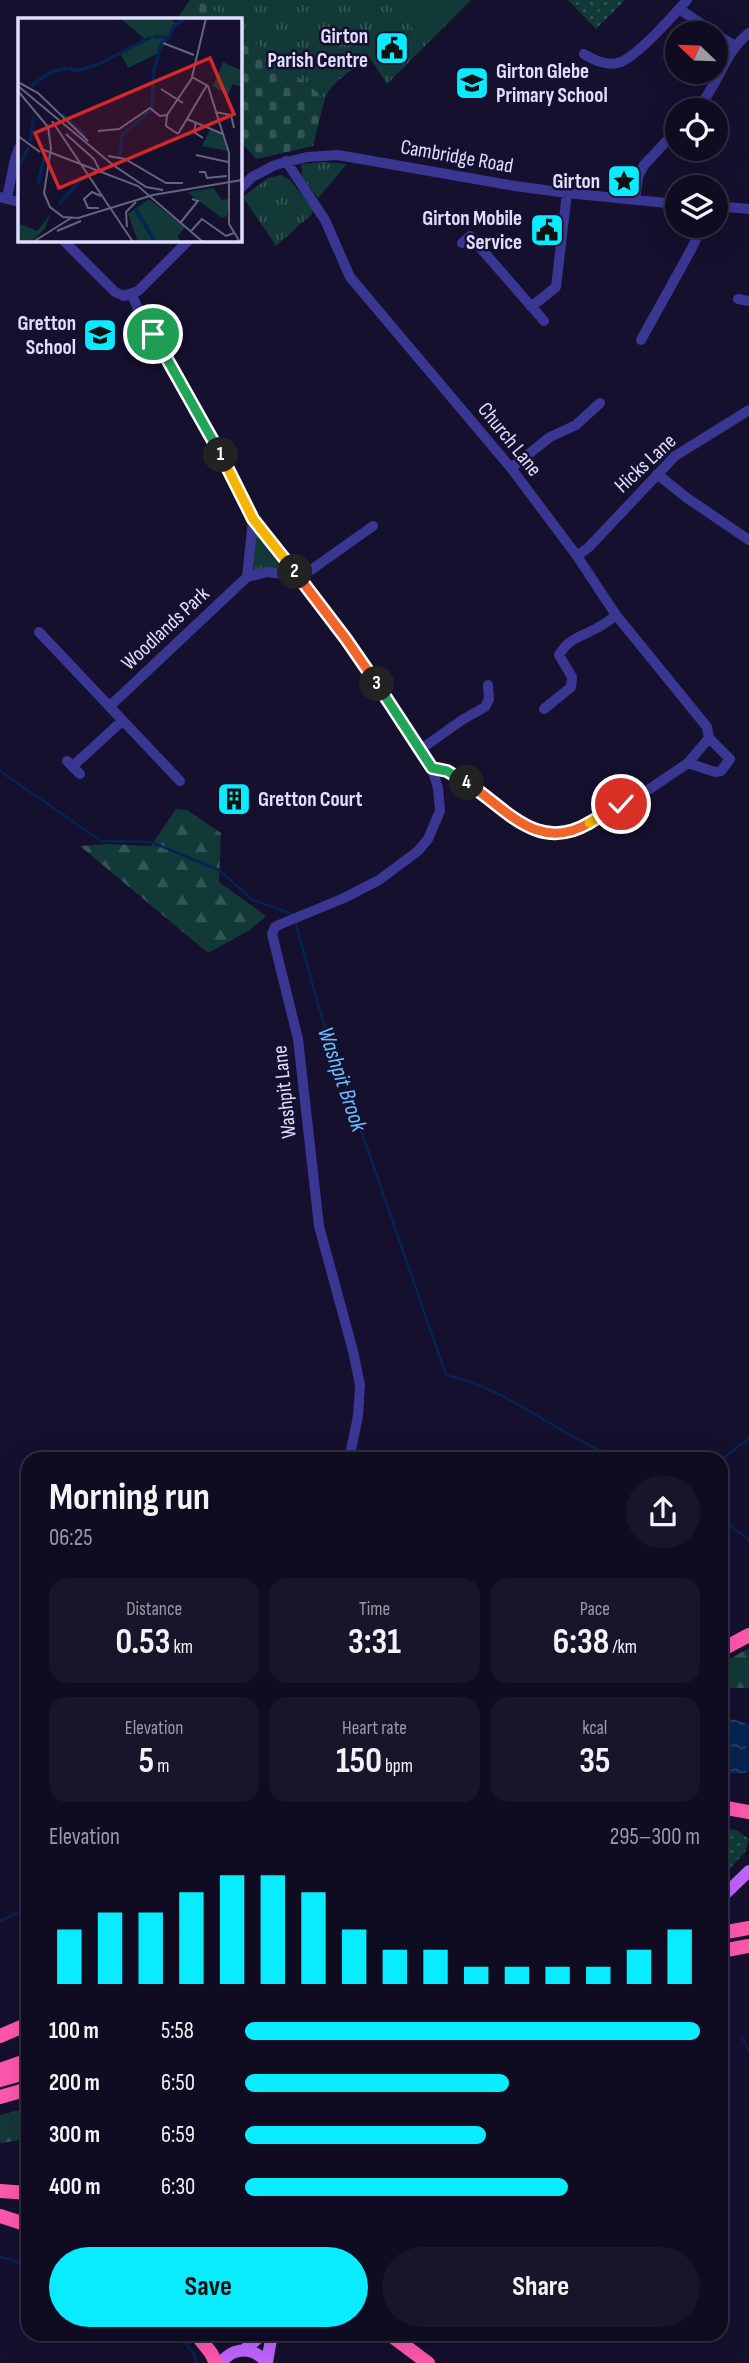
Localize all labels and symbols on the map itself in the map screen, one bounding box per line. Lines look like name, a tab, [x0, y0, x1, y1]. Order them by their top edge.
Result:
inset map	[18, 18, 242, 242]
north arrow	[665, 21, 728, 84]
place label: Girton Parish Centre	[268, 24, 368, 73]
public building icon: Girton Parish Centre	[373, 29, 411, 67]
place label: Girton Glebe Primary School	[496, 59, 608, 108]
school or university icon: Girton Glebe Primary School	[453, 64, 491, 102]
street label: Cambridge Road	[399, 134, 515, 179]
place icon: Girton	[605, 162, 643, 200]
place label: Girton	[553, 169, 600, 194]
place label: Girton Mobile Service	[422, 206, 522, 255]
public building icon: Girton Mobile Service	[528, 211, 566, 249]
pin	[123, 304, 183, 364]
place label: Gretton School	[18, 311, 76, 360]
school or university icon: Gretton School	[81, 316, 119, 354]
street label: Church Lane	[472, 397, 547, 481]
street label: Hicks Lane	[609, 429, 681, 498]
pin: 1	[204, 438, 238, 472]
pin: 2	[278, 554, 312, 590]
street label: Woodlands Park	[116, 581, 214, 675]
pin: 3	[360, 666, 394, 702]
pin: 4	[449, 766, 484, 800]
pin	[591, 774, 651, 834]
building icon: Gretton Court	[215, 780, 253, 818]
place label: Gretton Court	[258, 787, 363, 812]
water label: Washpit Brook	[311, 1023, 373, 1137]
street label: Washpit Lane	[267, 1044, 302, 1140]

